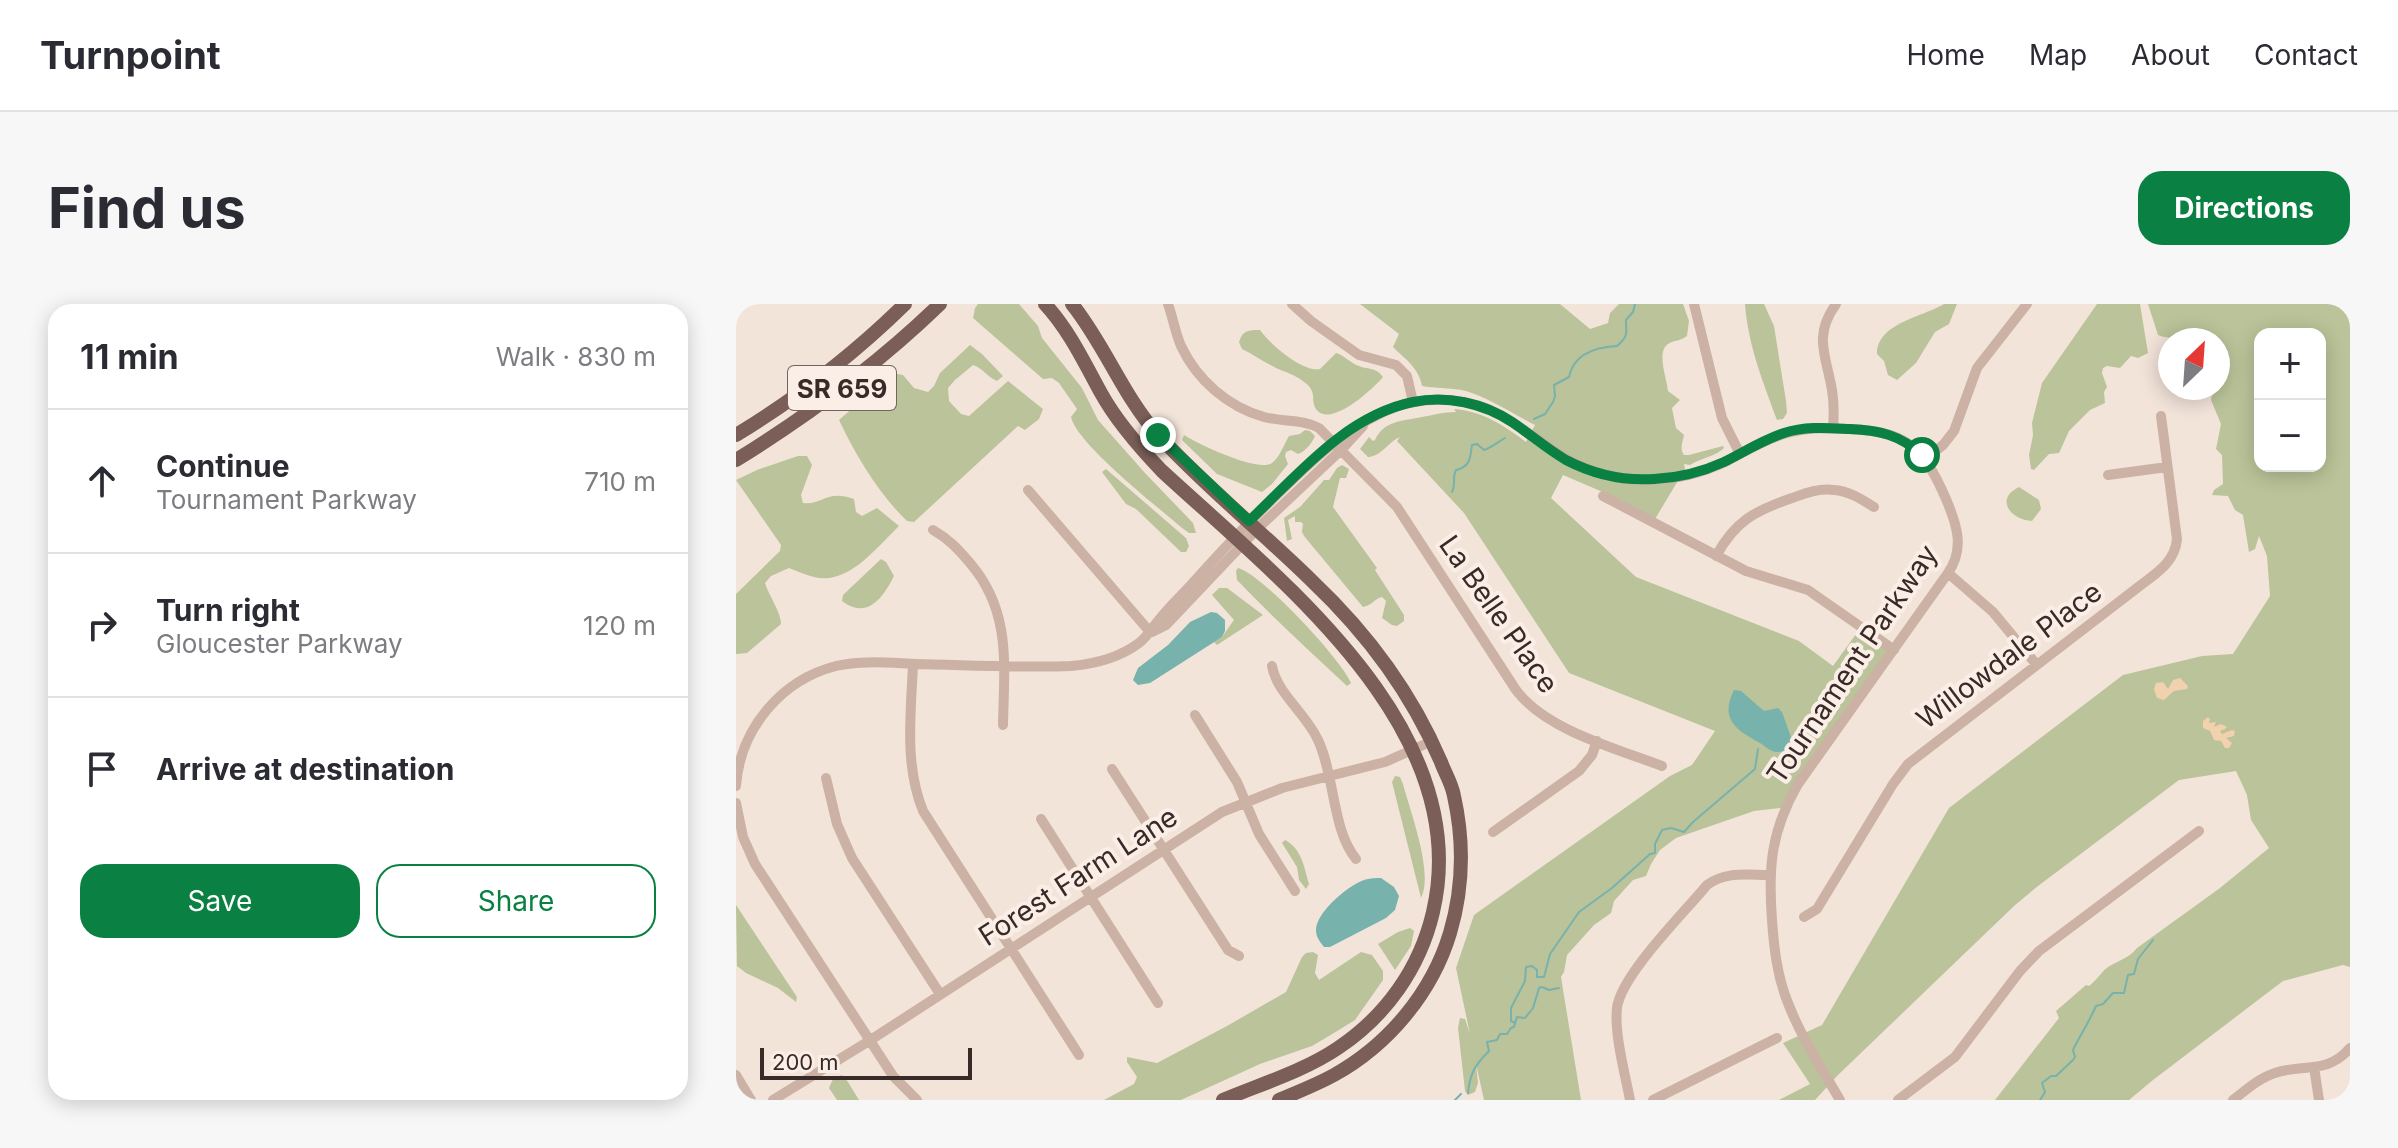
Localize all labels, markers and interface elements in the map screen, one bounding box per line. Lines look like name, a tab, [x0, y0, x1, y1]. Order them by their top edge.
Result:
text: Turnpoint	[40, 32, 221, 78]
text: Home	[1906, 38, 1985, 72]
text: Map	[2029, 38, 2087, 72]
text: About	[2131, 38, 2210, 72]
text: Contact	[2254, 38, 2358, 72]
button: Directions	[2138, 171, 2350, 245]
text: Find us	[48, 174, 246, 242]
north arrow	[2158, 328, 2230, 400]
map controls	[2254, 328, 2326, 472]
button: +	[2254, 328, 2326, 400]
text: 11 min	[80, 336, 179, 377]
text: Walk · 830 m	[496, 341, 656, 372]
road number: SR 659	[788, 366, 896, 410]
button: −	[2254, 400, 2326, 472]
route end	[1140, 417, 1176, 453]
route start	[1904, 437, 1940, 473]
text: Continue	[156, 448, 290, 484]
icon: ahead	[80, 459, 124, 503]
text: 710 m	[584, 466, 656, 497]
text: Tournament Parkway	[156, 484, 417, 515]
street label: La Belle Place	[1432, 529, 1566, 699]
street label: Tournament Parkway	[1759, 538, 1945, 790]
street label: Willowdale Place	[1910, 574, 2108, 736]
text: Turn right	[156, 592, 300, 628]
icon: right	[80, 603, 124, 647]
text: 120 m	[583, 610, 656, 641]
text: Gloucester Parkway	[156, 628, 403, 659]
icon: arrive	[80, 747, 124, 791]
text: Arrive at destination	[156, 751, 454, 787]
street label: Forest Farm Lane	[972, 799, 1184, 953]
button: Save	[80, 864, 360, 938]
button: Share	[376, 864, 656, 938]
scale bar	[760, 1044, 972, 1080]
text: 200 m	[772, 1049, 839, 1075]

